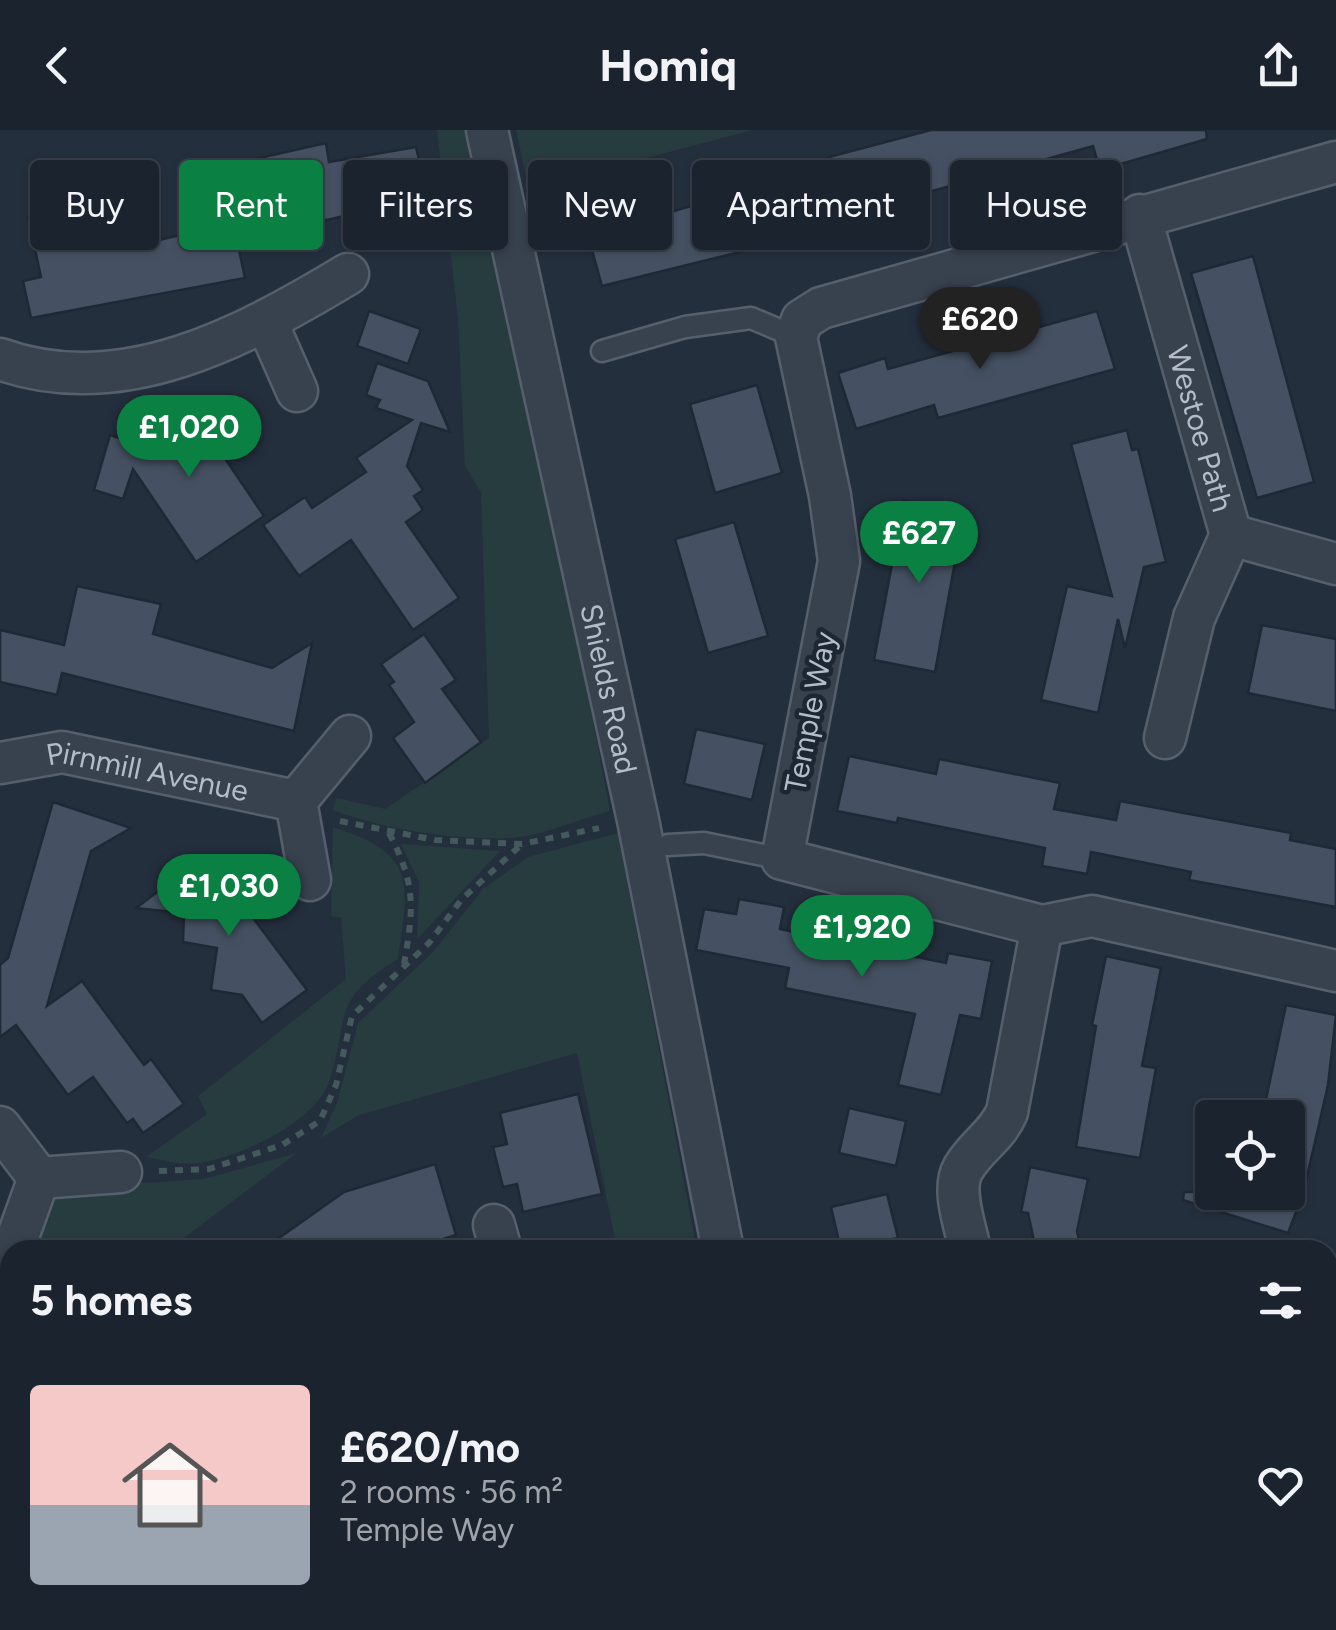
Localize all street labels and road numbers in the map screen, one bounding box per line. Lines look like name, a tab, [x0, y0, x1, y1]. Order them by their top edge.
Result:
street label: Westoe Path	[1160, 341, 1242, 516]
street label: Shields Road	[573, 600, 646, 777]
street label: Temple Way	[776, 628, 844, 796]
street label: Pirnmill Avenue	[43, 734, 252, 809]

